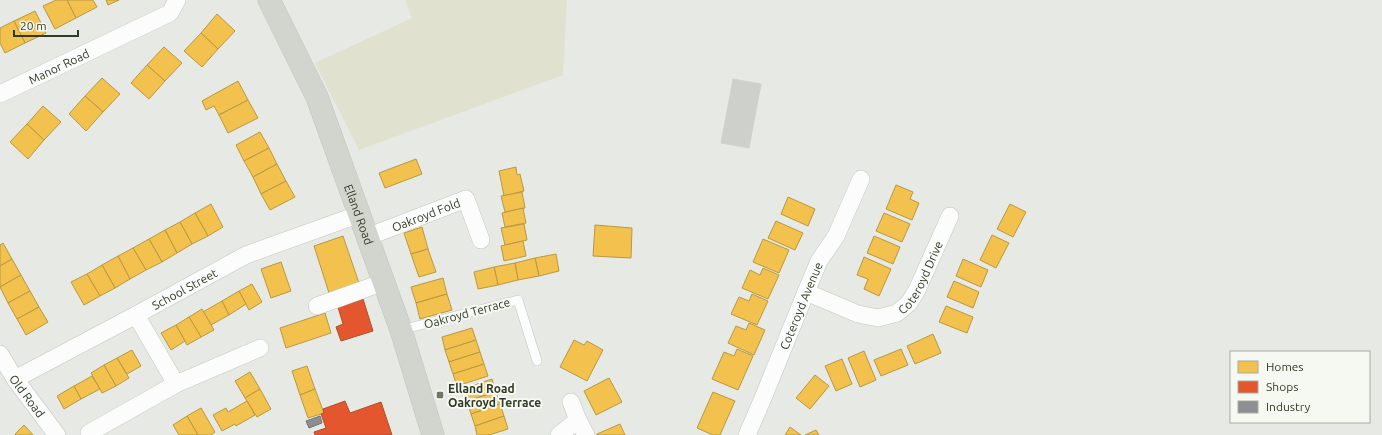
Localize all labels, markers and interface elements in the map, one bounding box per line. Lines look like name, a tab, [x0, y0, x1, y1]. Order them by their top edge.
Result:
scale bar	[14, 12, 78, 38]
text: 20 m	[20, 19, 47, 32]
street label: Manor Road	[26, 46, 91, 86]
street label: Elland Road	[342, 182, 376, 246]
street label: Oakroyd Fold	[390, 195, 462, 233]
street label: Coteroyd Drive	[895, 239, 945, 316]
street label: Coteroyd Avenue	[777, 260, 824, 351]
street label: School Street	[150, 265, 219, 312]
street label: Oakroyd Terrace	[422, 295, 512, 331]
legend	[1230, 351, 1370, 423]
text: Homes	[1266, 360, 1304, 373]
street label: Old Road	[7, 372, 48, 420]
text: Shops	[1266, 380, 1298, 393]
place label: Elland Road Oakroyd Terrace	[448, 382, 541, 409]
marker: Elland Road Oakroyd Terrace	[435, 390, 445, 400]
text: Industry	[1266, 400, 1311, 413]

